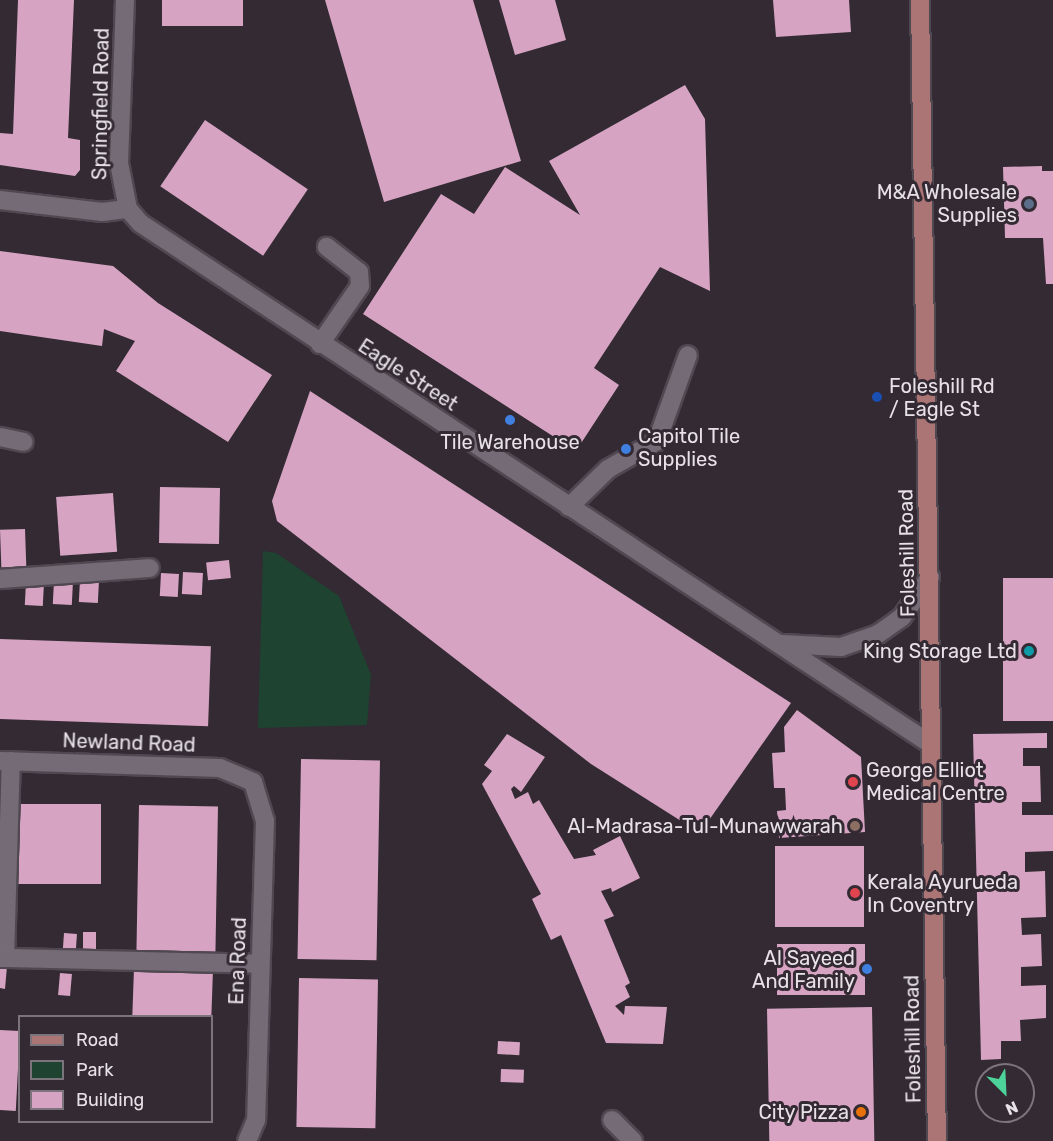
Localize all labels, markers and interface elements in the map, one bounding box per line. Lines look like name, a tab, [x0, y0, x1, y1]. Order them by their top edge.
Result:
street label: Springfield Road	[88, 28, 114, 180]
place label: M&A Wholesale Supplies	[876, 180, 1017, 227]
marker: M&A Wholesale Supplies	[1022, 197, 1036, 211]
street label: Eagle Street	[354, 334, 462, 416]
place label: Foleshill Rd / Eagle St	[889, 374, 995, 421]
marker: Foleshill Rd / Eagle St	[870, 390, 884, 404]
marker: Tile Warehouse	[503, 413, 517, 427]
place label: Capitol Tile Supplies	[638, 425, 741, 472]
place label: Tile Warehouse	[440, 430, 580, 454]
marker: Capitol Tile Supplies	[619, 442, 633, 456]
street label: Foleshill Road	[894, 489, 920, 617]
place label: King Storage Ltd	[863, 639, 1017, 663]
marker: King Storage Ltd	[1022, 644, 1036, 658]
street label: Newland Road	[62, 729, 196, 757]
place label: George Elliot Medical Centre	[866, 759, 1005, 806]
marker: George Elliot Medical Centre	[844, 773, 862, 791]
place label: Al-Madrasa-Tul-Munawwarah	[567, 814, 843, 838]
marker: Al-Madrasa-Tul-Munawwarah	[848, 819, 862, 833]
place label: Kerala Ayurueda In Coventry	[867, 870, 1019, 917]
marker: Kerala Ayurueda In Coventry	[848, 886, 862, 900]
street label: Ena Road	[224, 917, 252, 1005]
place label: Al Sayeed And Family	[752, 946, 855, 993]
marker: Al Sayeed And Family	[860, 962, 874, 976]
street label: Foleshill Road	[900, 975, 926, 1103]
legend	[18, 1015, 213, 1123]
text: Road	[76, 1029, 119, 1051]
text: Park	[76, 1059, 113, 1081]
north arrow	[975, 1063, 1035, 1123]
text: Building	[76, 1089, 144, 1111]
text: N	[1003, 1097, 1021, 1119]
place label: City Pizza	[758, 1100, 849, 1124]
marker: City Pizza	[854, 1105, 868, 1119]

